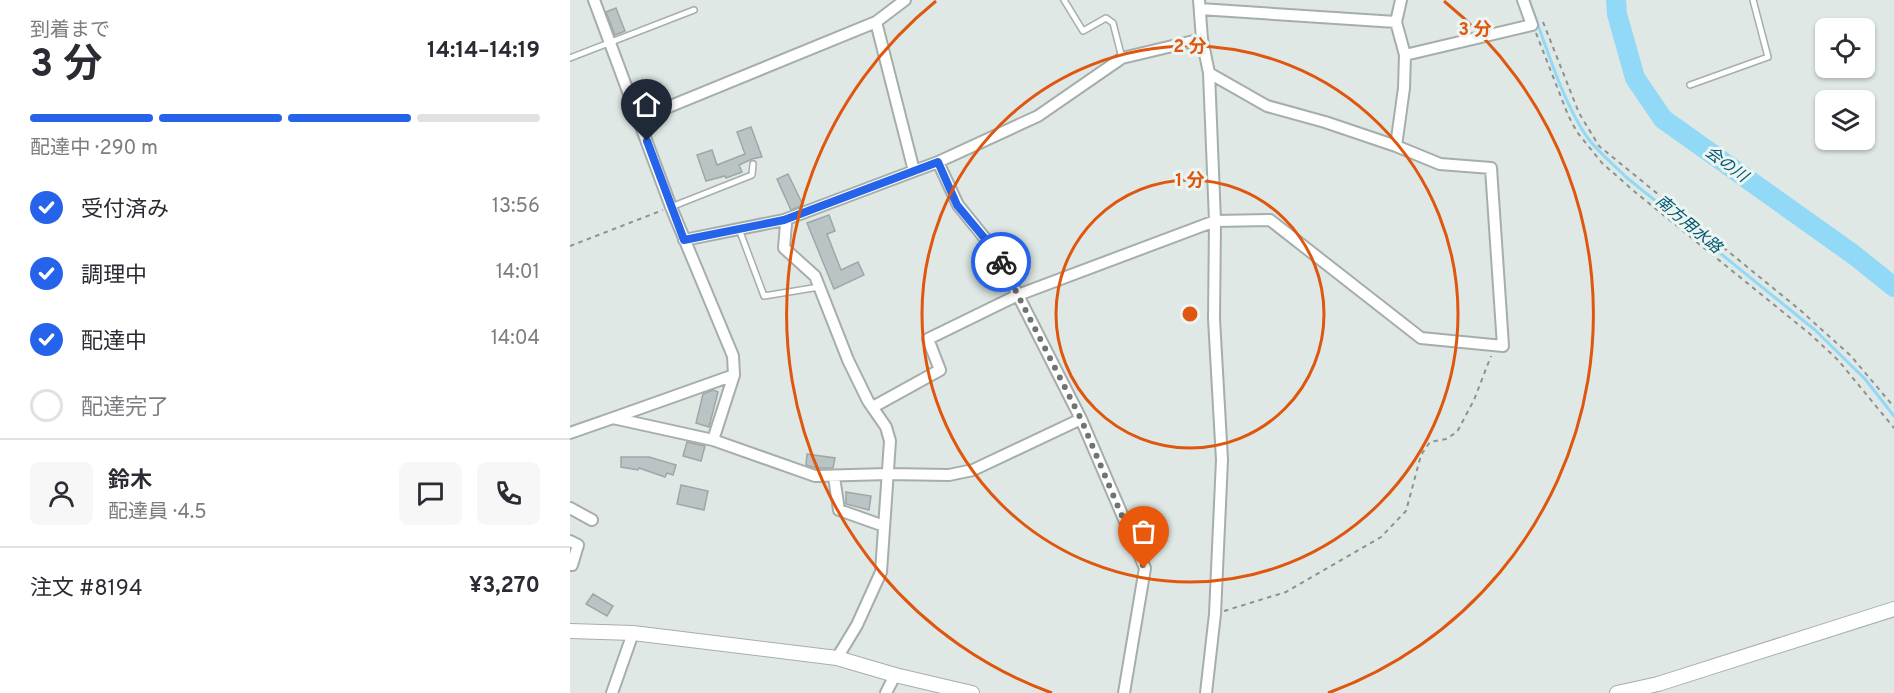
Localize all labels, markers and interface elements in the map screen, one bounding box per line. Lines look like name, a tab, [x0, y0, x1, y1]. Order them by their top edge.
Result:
text: 到着まで	[30, 18, 110, 44]
map controls	[1815, 18, 1875, 150]
button: locate	[1815, 18, 1875, 78]
text: 3 分	[1458, 19, 1492, 42]
text: 2 分	[1173, 36, 1207, 59]
text: 14:14–14:19	[427, 38, 540, 65]
text: 3 分	[30, 42, 102, 91]
pin	[621, 79, 672, 141]
icon: home	[630, 88, 663, 121]
button: layers	[1815, 90, 1875, 150]
text: 配達中 · 290 m	[30, 136, 158, 162]
water label: 会の川	[1701, 143, 1753, 188]
text: 1 分	[1175, 170, 1205, 193]
icon: check	[30, 191, 63, 224]
water label: 南方用水路	[1651, 192, 1727, 260]
text: 13:56	[492, 194, 540, 220]
text: 受付済み	[81, 197, 169, 224]
courier	[971, 232, 1031, 292]
icon: bike	[985, 246, 1018, 279]
icon: check	[30, 257, 63, 290]
text: 14:01	[496, 260, 540, 286]
text: 調理中	[81, 263, 147, 290]
centre of rings	[1180, 304, 1200, 324]
icon: check	[30, 323, 63, 356]
text: 14:04	[491, 326, 540, 352]
text: 配達中	[81, 329, 147, 356]
text: 配達完了	[81, 395, 169, 422]
button: person	[30, 462, 93, 525]
button: chat	[399, 462, 462, 525]
button: phone	[477, 462, 540, 525]
text: 鈴木	[108, 468, 152, 495]
text: 配達員 · 4.5	[108, 500, 207, 526]
pin	[1118, 506, 1169, 568]
icon: bag	[1127, 515, 1160, 548]
text: ¥3,270	[469, 573, 540, 600]
text: 注文 #8194	[30, 576, 143, 603]

